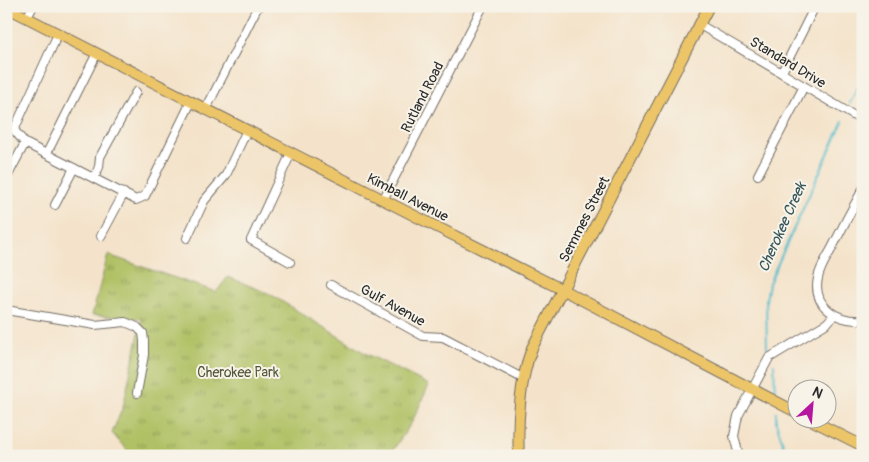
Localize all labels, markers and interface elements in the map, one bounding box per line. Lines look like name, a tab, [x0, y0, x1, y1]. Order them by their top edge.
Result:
street label: Standard Drive	[747, 33, 829, 92]
street label: Rutland Road	[397, 59, 448, 135]
street label: Kimball Avenue	[364, 170, 451, 225]
street label: Semmes Street	[556, 173, 614, 265]
water label: Cherokee Creek	[754, 178, 811, 275]
street label: Gulf Avenue	[357, 281, 428, 330]
park label: Cherokee Park	[197, 364, 279, 381]
north arrow	[786, 380, 836, 430]
text: N	[809, 383, 825, 402]

